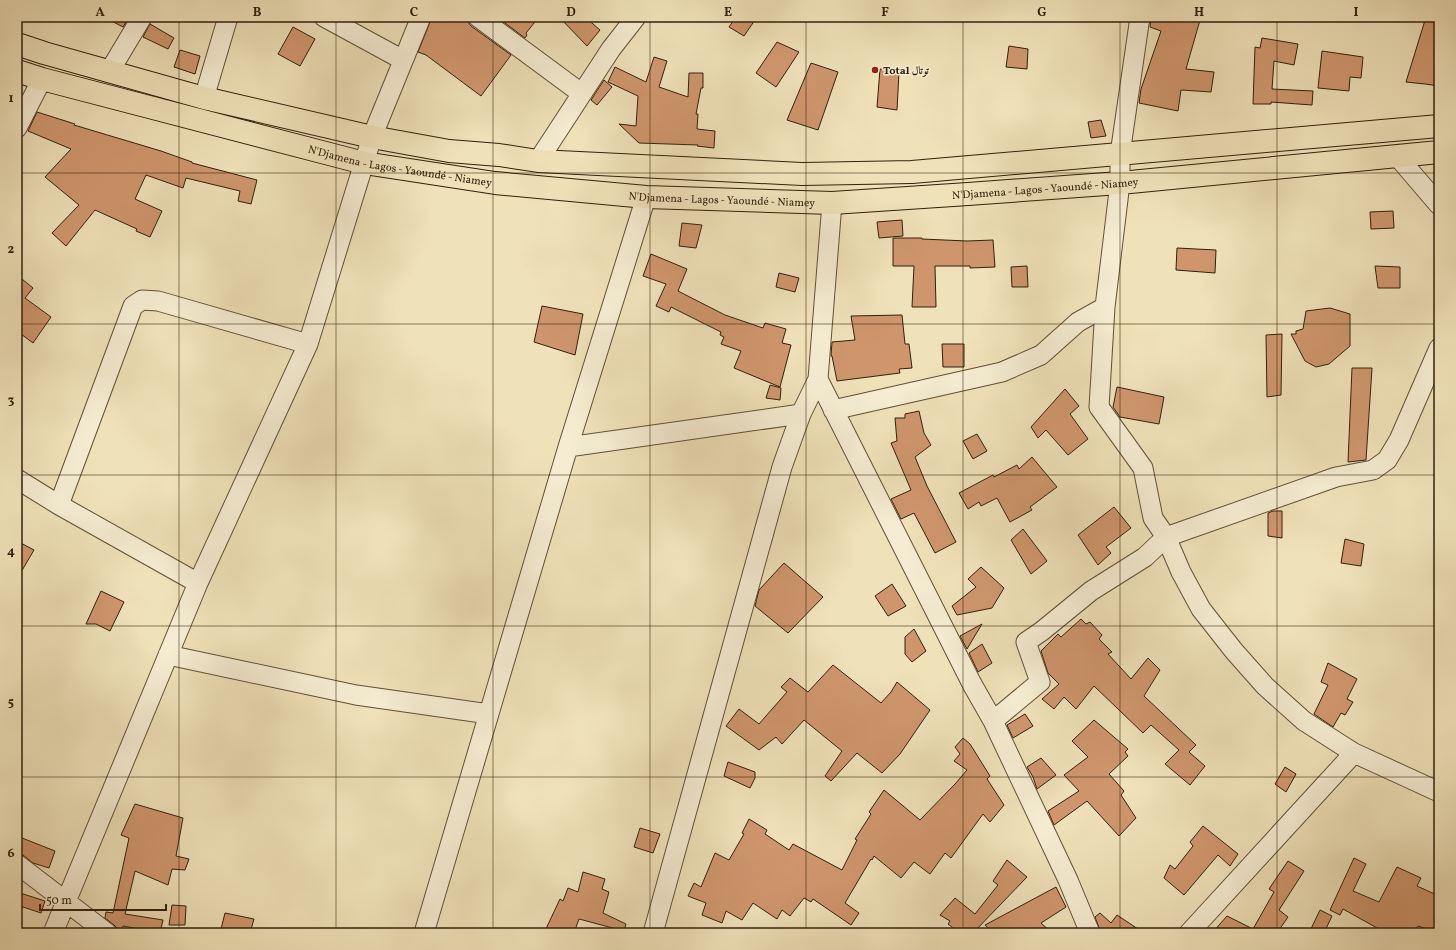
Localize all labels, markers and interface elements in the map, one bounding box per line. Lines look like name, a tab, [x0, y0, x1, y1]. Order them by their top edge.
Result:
text: A	[95, 4, 105, 22]
text: B	[253, 4, 262, 22]
text: C	[410, 4, 418, 22]
text: D	[566, 4, 576, 22]
text: E	[724, 4, 732, 22]
text: F	[881, 4, 889, 22]
text: G	[1037, 4, 1047, 22]
text: H	[1194, 4, 1204, 22]
text: I	[1354, 4, 1359, 22]
place label: Total توتال	[883, 64, 930, 79]
marker: Total توتال	[870, 65, 880, 75]
text: 1	[8, 90, 14, 108]
street label: N'Djamena - Lagos - Yaoundé - Niamey	[306, 143, 493, 191]
street label: N'Djamena - Lagos - Yaoundé - Niamey	[952, 175, 1139, 204]
street label: N'Djamena - Lagos - Yaoundé - Niamey	[628, 189, 815, 211]
text: 2	[8, 241, 15, 259]
text: 3	[8, 392, 15, 410]
text: 4	[7, 543, 15, 561]
text: 5	[8, 694, 14, 712]
text: 6	[7, 845, 15, 863]
scale bar	[40, 886, 166, 912]
text: 50 m	[46, 893, 72, 909]

